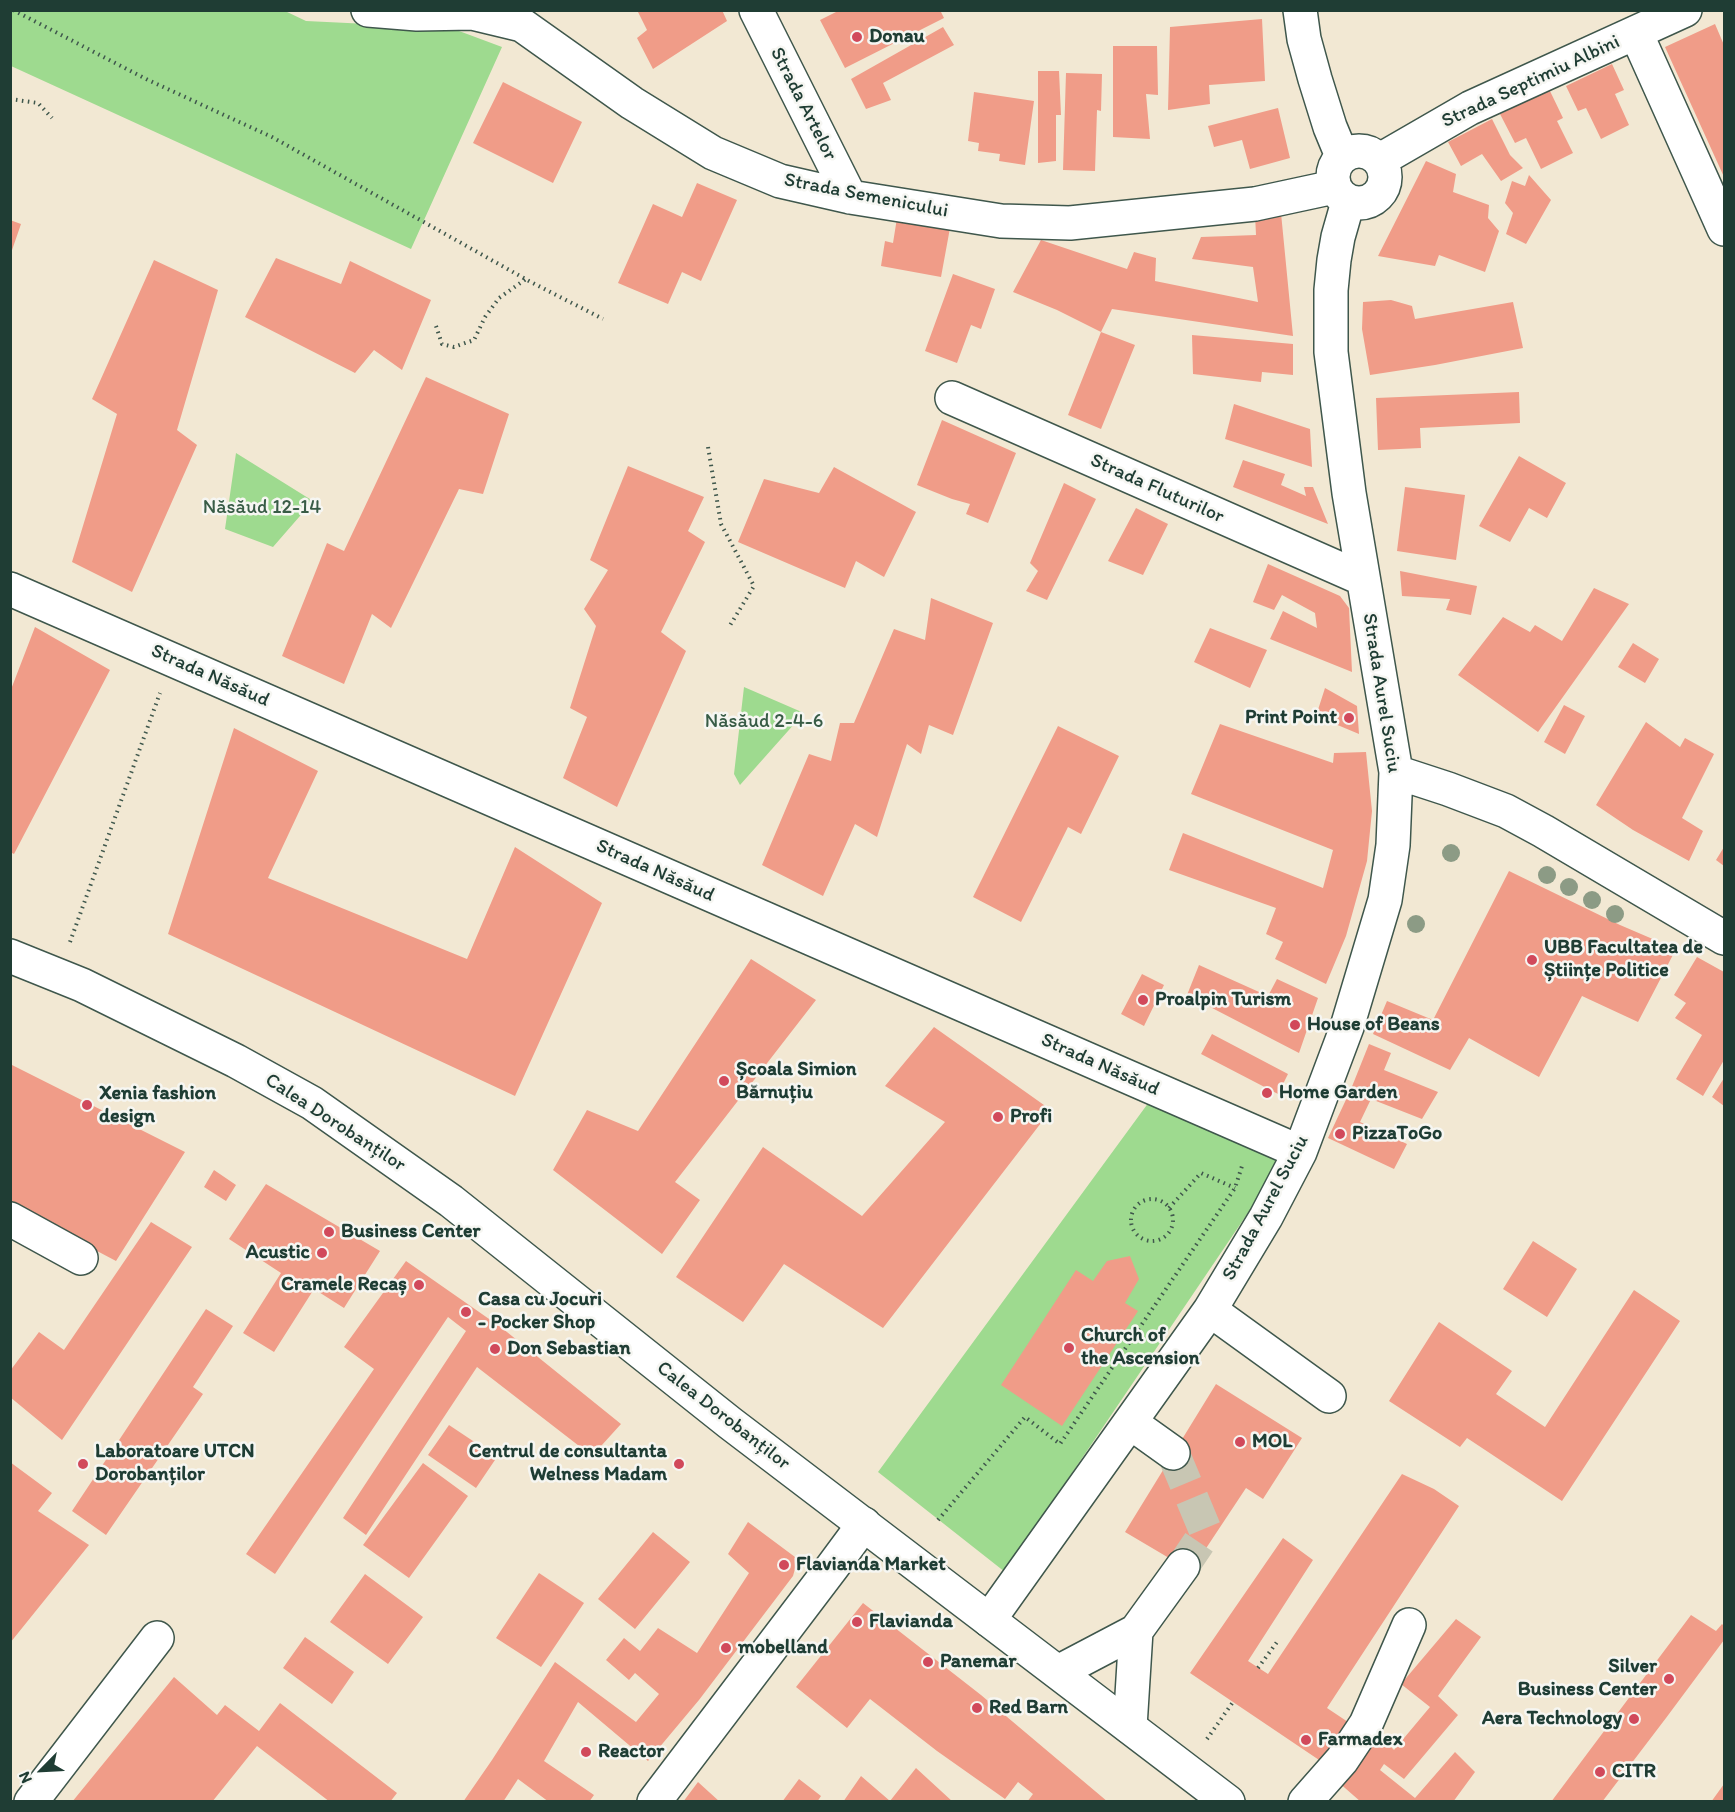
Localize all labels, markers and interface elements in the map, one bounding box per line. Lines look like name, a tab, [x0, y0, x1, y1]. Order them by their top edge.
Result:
place label: Donau	[869, 25, 925, 49]
marker: Donau	[850, 30, 864, 44]
street label: Strada Septimiu Albini	[1438, 30, 1624, 134]
street label: Strada Artelor	[764, 44, 842, 164]
street label: Strada Semenicului	[782, 168, 950, 224]
street label: Strada Fluturilor	[1086, 449, 1228, 529]
park label: Năsăud 12-14	[203, 496, 321, 520]
street label: Strada Aurel Suciu	[1357, 612, 1405, 774]
street label: Strada Năsăud	[147, 639, 273, 713]
place label: Print Point	[1245, 706, 1337, 730]
park label: Năsăud 2-4-6	[705, 710, 823, 734]
marker: Print Point	[1342, 711, 1356, 725]
street label: Strada Năsăud	[592, 834, 718, 908]
place label: UBB Facultatea de Științe Politice	[1544, 936, 1703, 983]
marker: UBB Facultatea de Științe Politice	[1525, 953, 1539, 967]
place label: Proalpin Turism	[1155, 988, 1291, 1012]
marker: Proalpin Turism	[1136, 993, 1150, 1007]
place label: House of Beans	[1307, 1013, 1440, 1037]
marker: House of Beans	[1288, 1018, 1302, 1032]
street label: Strada Năsăud	[1037, 1028, 1163, 1102]
place label: Școala Simion Bărnuțiu	[736, 1058, 856, 1105]
street label: Calea Dorobanților	[260, 1069, 410, 1177]
marker: Școala Simion Bărnuțiu	[717, 1074, 731, 1088]
place label: Home Garden	[1279, 1081, 1398, 1105]
place label: Xenia fashion design	[99, 1082, 216, 1129]
marker: Home Garden	[1260, 1086, 1274, 1100]
marker: Xenia fashion design	[80, 1098, 94, 1112]
place label: Profi	[1010, 1105, 1052, 1129]
marker: Profi	[991, 1110, 1005, 1124]
place label: PizzaToGo	[1352, 1122, 1442, 1146]
marker: PizzaToGo	[1333, 1127, 1347, 1141]
street label: Strada Aurel Suciu	[1218, 1131, 1314, 1285]
place label: Business Center	[341, 1220, 480, 1244]
marker: Business Center	[322, 1225, 336, 1239]
place label: Acustic	[246, 1241, 310, 1265]
marker: Acustic	[315, 1246, 329, 1260]
place label: Cramele Recaș	[281, 1273, 407, 1297]
marker: Cramele Recaș	[412, 1278, 426, 1292]
place label: Casa cu Jocuri - Pocker Shop	[478, 1288, 602, 1335]
marker: Casa cu Jocuri - Pocker Shop	[459, 1305, 473, 1319]
place label: Church of the Ascension	[1081, 1324, 1199, 1371]
place label: Don Sebastian	[507, 1337, 631, 1361]
marker: Church of the Ascension	[1062, 1341, 1076, 1355]
marker: Don Sebastian	[488, 1342, 502, 1356]
street label: Calea Dorobanților	[651, 1356, 795, 1476]
place label: MOL	[1252, 1430, 1292, 1454]
marker: MOL	[1233, 1435, 1247, 1449]
place label: Laboratoare UTCN Dorobanților	[95, 1440, 255, 1487]
place label: Centrul de consultanta Welness Madam	[469, 1440, 667, 1487]
marker: Laboratoare UTCN Dorobanților	[76, 1457, 90, 1471]
marker: Centrul de consultanta Welness Madam	[672, 1457, 686, 1471]
place label: Flavianda Market	[796, 1553, 946, 1577]
marker: Flavianda Market	[777, 1558, 791, 1572]
place label: Flavianda	[869, 1610, 953, 1634]
marker: Flavianda	[850, 1615, 864, 1629]
place label: mobelland	[738, 1636, 828, 1660]
marker: mobelland	[719, 1641, 733, 1655]
place label: Panemar	[940, 1650, 1016, 1674]
marker: Panemar	[921, 1655, 935, 1669]
place label: Silver Business Center	[1518, 1655, 1657, 1702]
marker: Silver Business Center	[1662, 1672, 1676, 1686]
place label: Red Barn	[989, 1696, 1068, 1720]
marker: Red Barn	[970, 1701, 984, 1715]
place label: Aera Technology	[1482, 1707, 1622, 1731]
marker: Aera Technology	[1627, 1712, 1641, 1726]
place label: Farmadex	[1318, 1728, 1402, 1752]
marker: Farmadex	[1299, 1733, 1313, 1747]
north arrow	[12, 1740, 72, 1800]
place label: Reactor	[598, 1740, 664, 1764]
marker: Reactor	[579, 1745, 593, 1759]
place label: CITR	[1612, 1760, 1656, 1784]
marker: CITR	[1593, 1765, 1607, 1779]
text: N	[14, 1769, 36, 1786]

